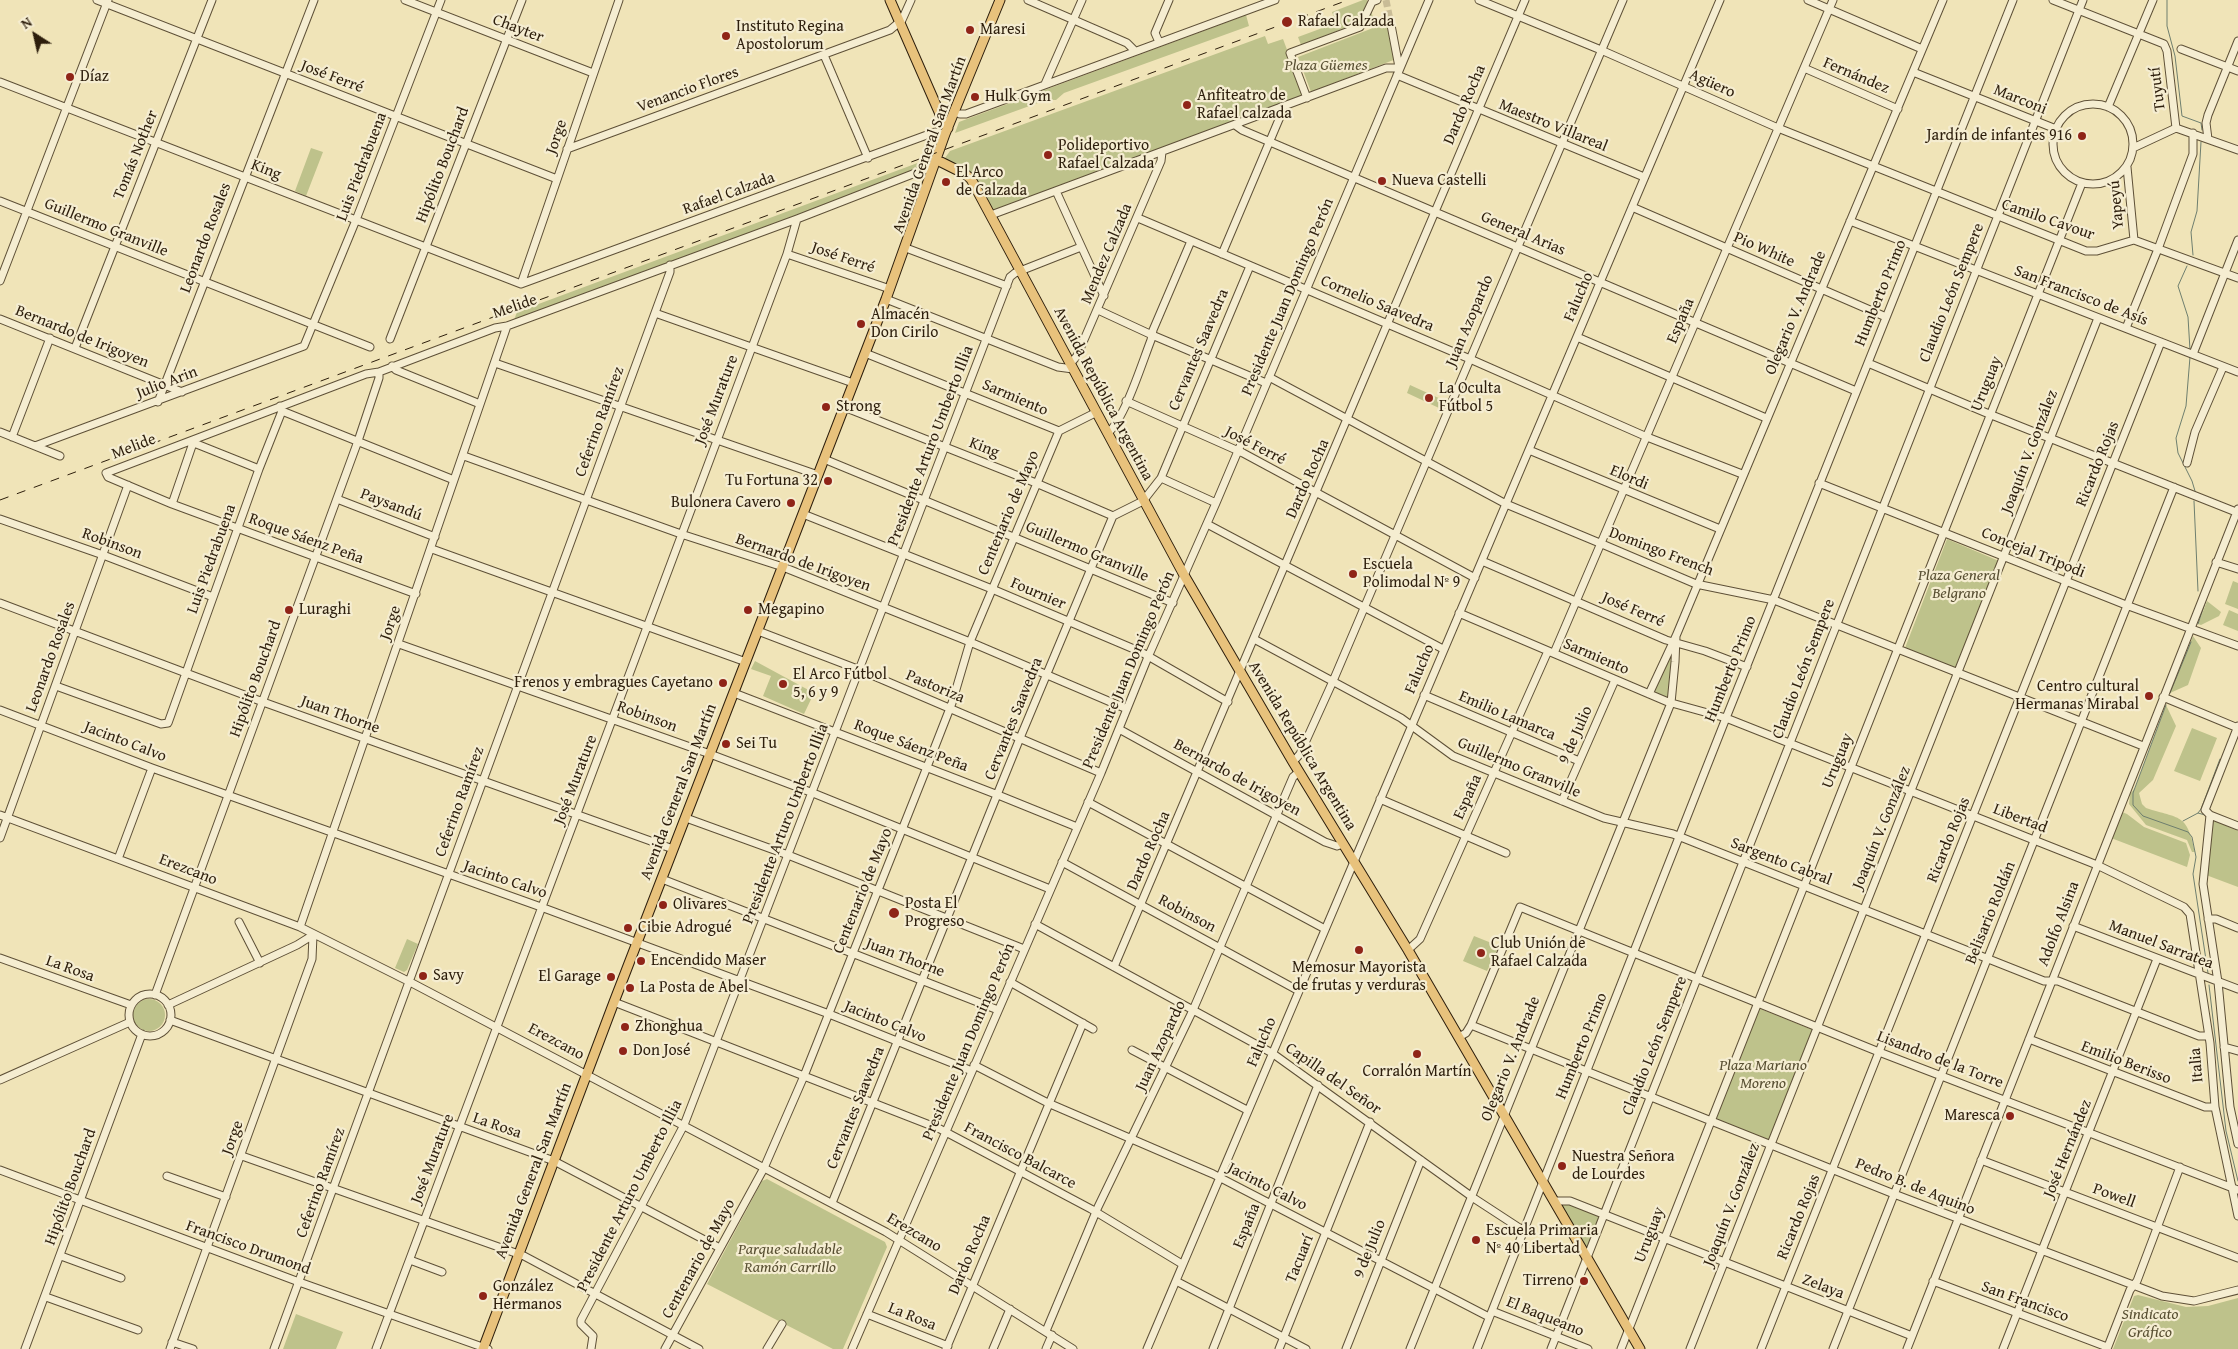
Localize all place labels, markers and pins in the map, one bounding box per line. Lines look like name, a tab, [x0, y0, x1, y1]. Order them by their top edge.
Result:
place label: Rafael Calzada	[1298, 12, 1394, 32]
marker: Rafael Calzada	[1280, 15, 1294, 29]
place label: Instituto Regina Apostolorum	[736, 17, 844, 55]
place label: Maresi	[980, 20, 1025, 40]
marker: Maresi	[964, 24, 976, 36]
marker: Instituto Regina Apostolorum	[720, 30, 732, 42]
place label: Díaz	[80, 67, 109, 87]
marker: Díaz	[64, 71, 76, 83]
place label: Anfiteatro de Rafael calzada	[1197, 86, 1292, 124]
place label: Hulk Gym	[985, 87, 1051, 107]
marker: Hulk Gym	[969, 91, 981, 103]
marker: Anfiteatro de Rafael calzada	[1181, 99, 1193, 111]
place label: Jardín de infantes 916	[1927, 126, 2072, 146]
marker: Jardín de infantes 916	[2076, 130, 2088, 142]
place label: Polideportivo Rafael Calzada	[1058, 136, 1154, 174]
marker: Polideportivo Rafael Calzada	[1042, 149, 1054, 161]
place label: El Arco de Calzada	[956, 163, 1027, 201]
place label: Nueva Castelli	[1392, 171, 1487, 191]
marker: Nueva Castelli	[1376, 175, 1388, 187]
marker: El Arco de Calzada	[940, 176, 952, 188]
place label: Almacén Don Cirilo	[871, 305, 938, 343]
marker: Almacén Don Cirilo	[855, 318, 867, 330]
place label: La Oculta Fútbol 5	[1439, 379, 1501, 417]
marker: La Oculta Fútbol 5	[1423, 392, 1435, 404]
place label: Strong	[836, 397, 881, 417]
marker: Strong	[820, 401, 832, 413]
place label: Tu Fortuna 32	[725, 471, 818, 491]
marker: Tu Fortuna 32	[822, 475, 834, 487]
place label: Bulonera Cavero	[671, 493, 781, 513]
marker: Bulonera Cavero	[785, 497, 797, 509]
place label: Escuela Polimodal Nº 9	[1363, 555, 1460, 593]
marker: Escuela Polimodal Nº 9	[1347, 568, 1359, 580]
place label: Luraghi	[299, 600, 351, 620]
place label: Megapino	[758, 600, 824, 620]
marker: Luraghi	[283, 604, 295, 616]
marker: Megapino	[742, 604, 754, 616]
place label: El Arco Fútbol 5, 6 y 9	[793, 665, 887, 703]
place label: Frenos y embragues Cayetano	[514, 673, 713, 693]
marker: Frenos y embragues Cayetano	[717, 677, 729, 689]
place label: Centro cultural Hermanas Mirabal	[2015, 677, 2139, 715]
marker: El Arco Fútbol 5, 6 y 9	[777, 678, 789, 690]
marker: Centro cultural Hermanas Mirabal	[2143, 690, 2155, 702]
place label: Sei Tu	[736, 734, 777, 754]
marker: Sei Tu	[720, 738, 732, 750]
place label: Posta El Progreso	[905, 894, 964, 932]
place label: Olivares	[673, 895, 727, 915]
marker: Olivares	[657, 899, 669, 911]
marker: Posta El Progreso	[887, 906, 901, 920]
place label: Cibie Adrogué	[638, 918, 732, 938]
marker: Cibie Adrogué	[622, 922, 634, 934]
place label: Club Unión de Rafael Calzada	[1491, 934, 1587, 972]
marker: Memosur Mayorista de frutas y verduras	[1353, 944, 1365, 956]
marker: Club Unión de Rafael Calzada	[1475, 947, 1487, 959]
place label: Encendido Maser	[651, 951, 766, 971]
marker: Encendido Maser	[635, 955, 647, 967]
place label: Memosur Mayorista de frutas y verduras	[1292, 958, 1426, 996]
place label: Savy	[433, 966, 464, 986]
place label: El Garage	[538, 967, 601, 987]
marker: Savy	[417, 970, 429, 982]
marker: El Garage	[605, 971, 617, 983]
place label: La Posta de Abel	[640, 978, 748, 998]
marker: La Posta de Abel	[624, 982, 636, 994]
place label: Zhonghua	[635, 1017, 703, 1037]
marker: Zhonghua	[619, 1021, 631, 1033]
place label: Don José	[633, 1041, 690, 1061]
marker: Don José	[617, 1045, 629, 1057]
marker: Corralón Martín	[1411, 1048, 1423, 1060]
place label: Corralón Martín	[1362, 1062, 1472, 1082]
place label: Maresca	[1944, 1106, 2000, 1126]
marker: Maresca	[2004, 1110, 2016, 1122]
place label: Nuestra Señora de Lourdes	[1572, 1147, 1675, 1185]
marker: Nuestra Señora de Lourdes	[1556, 1160, 1568, 1172]
place label: Escuela Primaria Nº 40 Libertad	[1486, 1221, 1598, 1259]
marker: Escuela Primaria Nº 40 Libertad	[1470, 1234, 1482, 1246]
place label: Tirreno	[1523, 1271, 1574, 1291]
marker: Tirreno	[1578, 1275, 1590, 1287]
place label: González Hermanos	[493, 1277, 562, 1315]
marker: González Hermanos	[477, 1290, 489, 1302]

